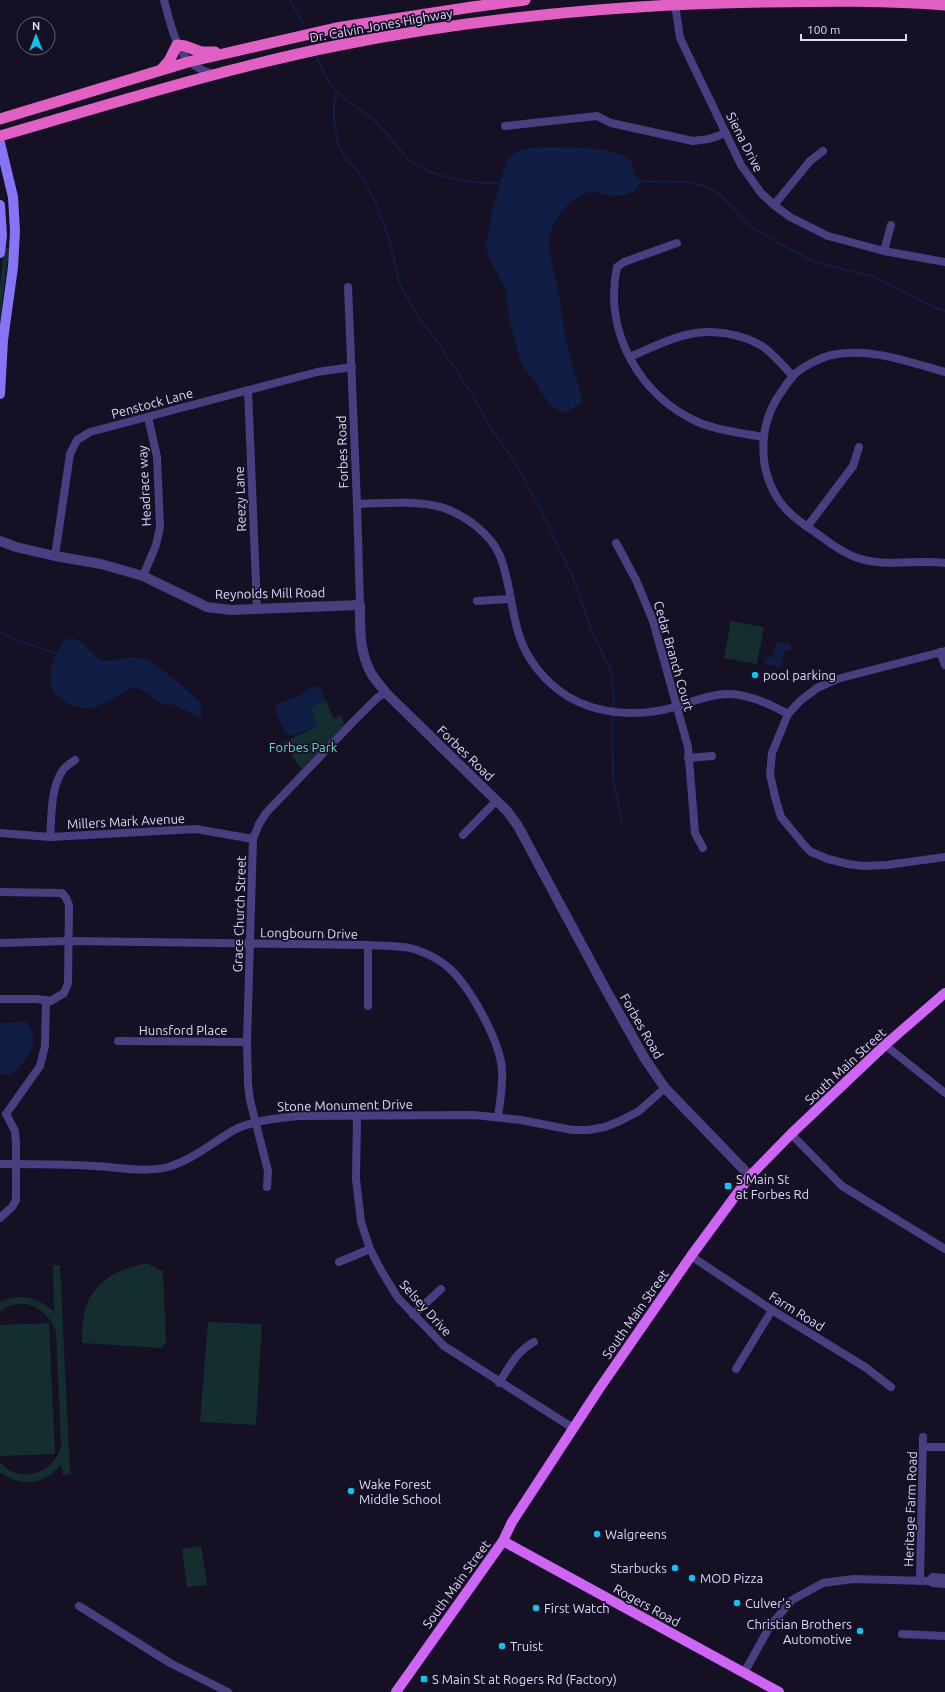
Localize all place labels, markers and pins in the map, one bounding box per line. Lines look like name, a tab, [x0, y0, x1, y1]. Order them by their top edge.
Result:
place label: pool parking	[763, 668, 836, 682]
marker: pool parking	[750, 670, 760, 680]
place label: S Main St at Forbes Rd	[736, 1172, 809, 1201]
marker: S Main St at Forbes Rd	[723, 1181, 733, 1191]
place label: Wake Forest Middle School	[359, 1477, 442, 1506]
marker: Wake Forest Middle School	[346, 1486, 356, 1496]
place label: Walgreens	[605, 1527, 667, 1541]
marker: Walgreens	[592, 1529, 602, 1539]
place label: Starbucks	[610, 1561, 667, 1575]
marker: Starbucks	[670, 1563, 680, 1573]
place label: MOD Pizza	[700, 1571, 763, 1585]
marker: MOD Pizza	[687, 1573, 697, 1583]
place label: Culver's	[745, 1596, 791, 1610]
marker: Culver's	[732, 1598, 742, 1608]
place label: First Watch	[544, 1601, 610, 1615]
marker: First Watch	[531, 1603, 541, 1613]
place label: Christian Brothers Automotive	[746, 1617, 852, 1646]
marker: Christian Brothers Automotive	[855, 1626, 865, 1636]
place label: Truist	[510, 1639, 543, 1653]
marker: Truist	[497, 1641, 507, 1651]
place label: S Main St at Rogers Rd (Factory)	[432, 1672, 617, 1687]
marker: S Main St at Rogers Rd (Factory)	[419, 1674, 429, 1684]

